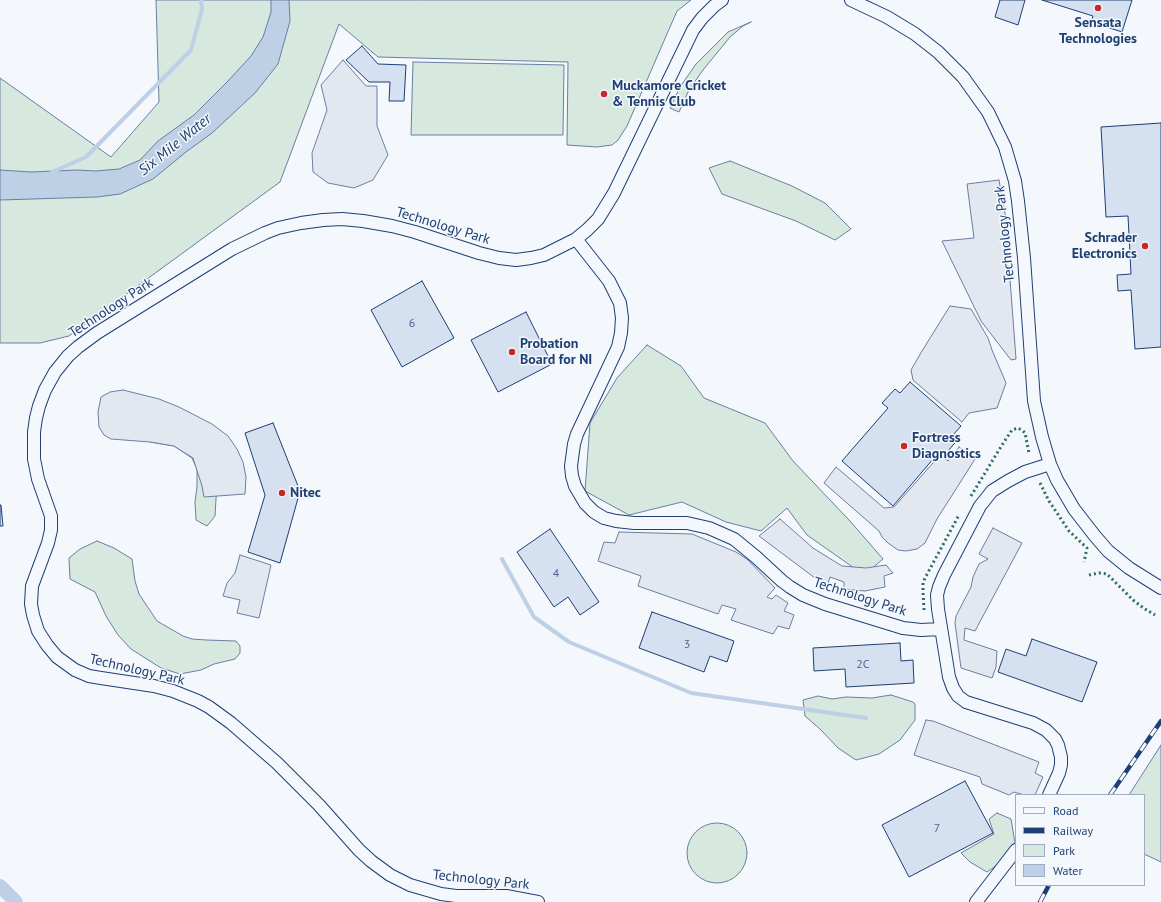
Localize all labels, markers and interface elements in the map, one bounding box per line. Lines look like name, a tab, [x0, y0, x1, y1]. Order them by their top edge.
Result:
marker: Sensata Technologies	[1093, 3, 1103, 13]
place label: Sensata Technologies	[1059, 15, 1137, 48]
place label: Muckamore Cricket & Tennis Club	[612, 78, 726, 110]
marker: Muckamore Cricket & Tennis Club	[599, 89, 609, 99]
water label: Six Mile Water	[135, 110, 215, 180]
street label: Technology Park	[992, 185, 1018, 283]
street label: Technology Park	[394, 204, 492, 248]
place label: Schrader Electronics	[1072, 230, 1137, 262]
marker: Schrader Electronics	[1140, 241, 1150, 251]
street label: Technology Park	[66, 274, 156, 342]
house number: 6	[409, 317, 415, 331]
place label: Probation Board for NI	[520, 336, 592, 368]
marker: Probation Board for NI	[507, 347, 517, 357]
place label: Fortress Diagnostics	[912, 430, 981, 462]
marker: Fortress Diagnostics	[899, 441, 909, 451]
place label: Nitec	[290, 485, 321, 501]
marker: Nitec	[277, 488, 287, 498]
house number: 4	[553, 567, 559, 581]
street label: Technology Park	[811, 574, 909, 620]
house number: 3	[684, 638, 690, 652]
street label: Technology Park	[88, 651, 186, 689]
house number: 2C	[856, 658, 870, 672]
legend	[1015, 794, 1145, 886]
text: Road	[1053, 803, 1078, 818]
house number: 7	[934, 822, 940, 836]
text: Railway	[1053, 823, 1093, 838]
text: Park	[1053, 843, 1075, 858]
text: Water	[1053, 863, 1083, 878]
street label: Technology Park	[432, 867, 530, 893]

